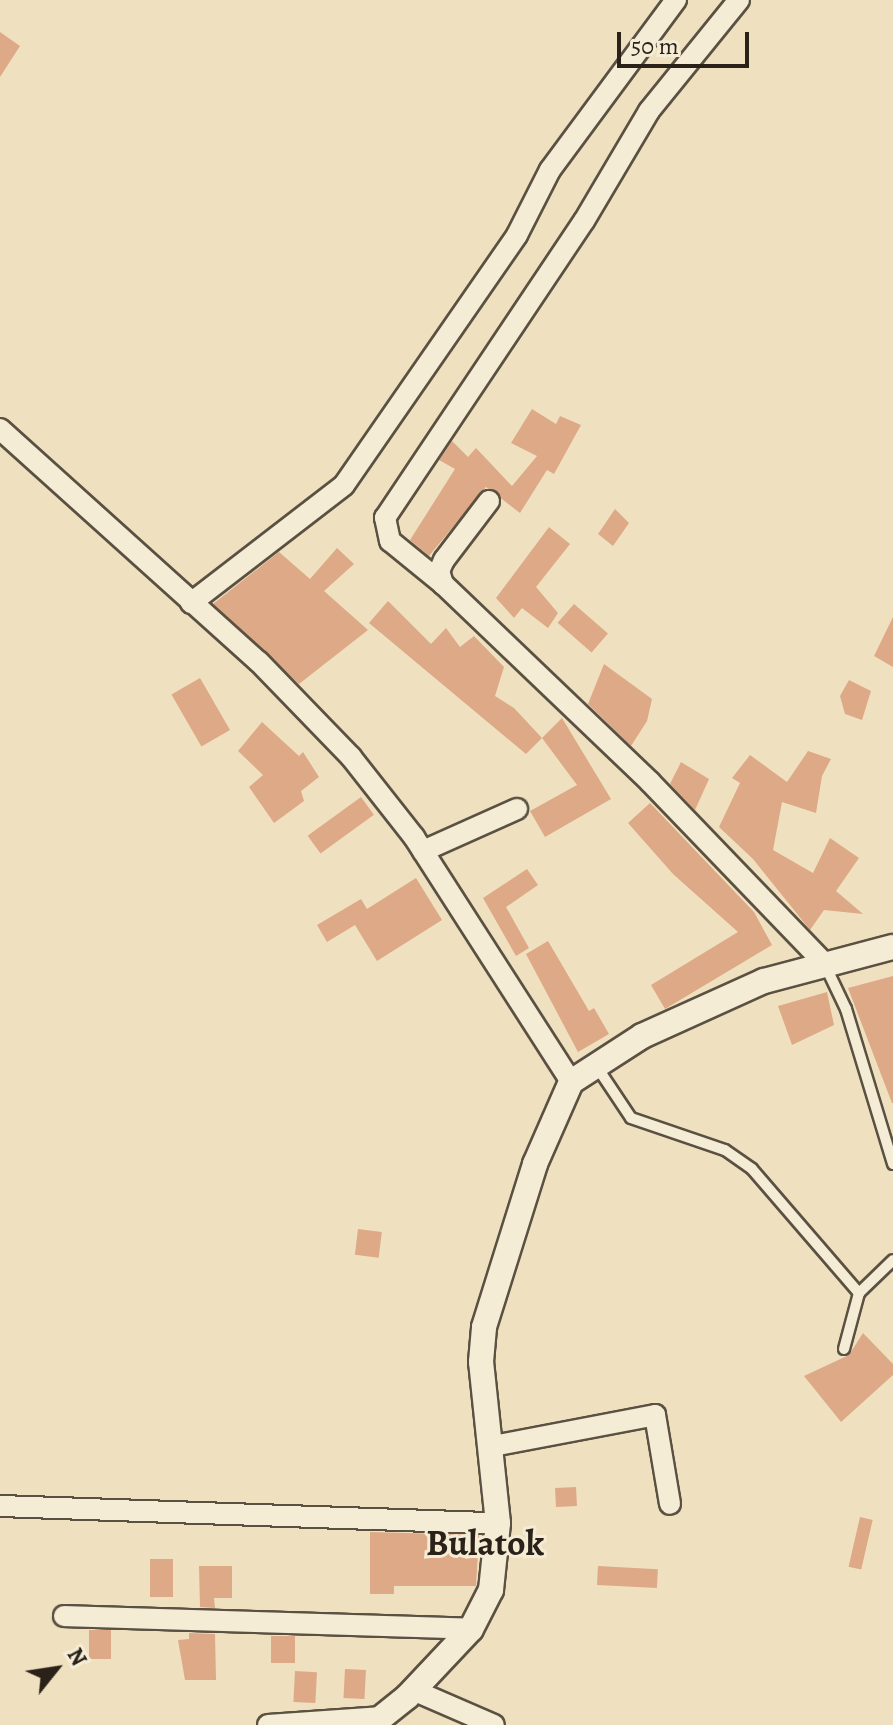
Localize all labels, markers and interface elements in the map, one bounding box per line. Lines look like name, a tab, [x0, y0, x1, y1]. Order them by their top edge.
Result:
scale bar	[621, 16, 753, 66]
text: 50 m	[631, 30, 679, 62]
district label: Bulatok	[426, 1521, 544, 1565]
north arrow	[16, 1629, 96, 1709]
text: N	[60, 1643, 94, 1671]

